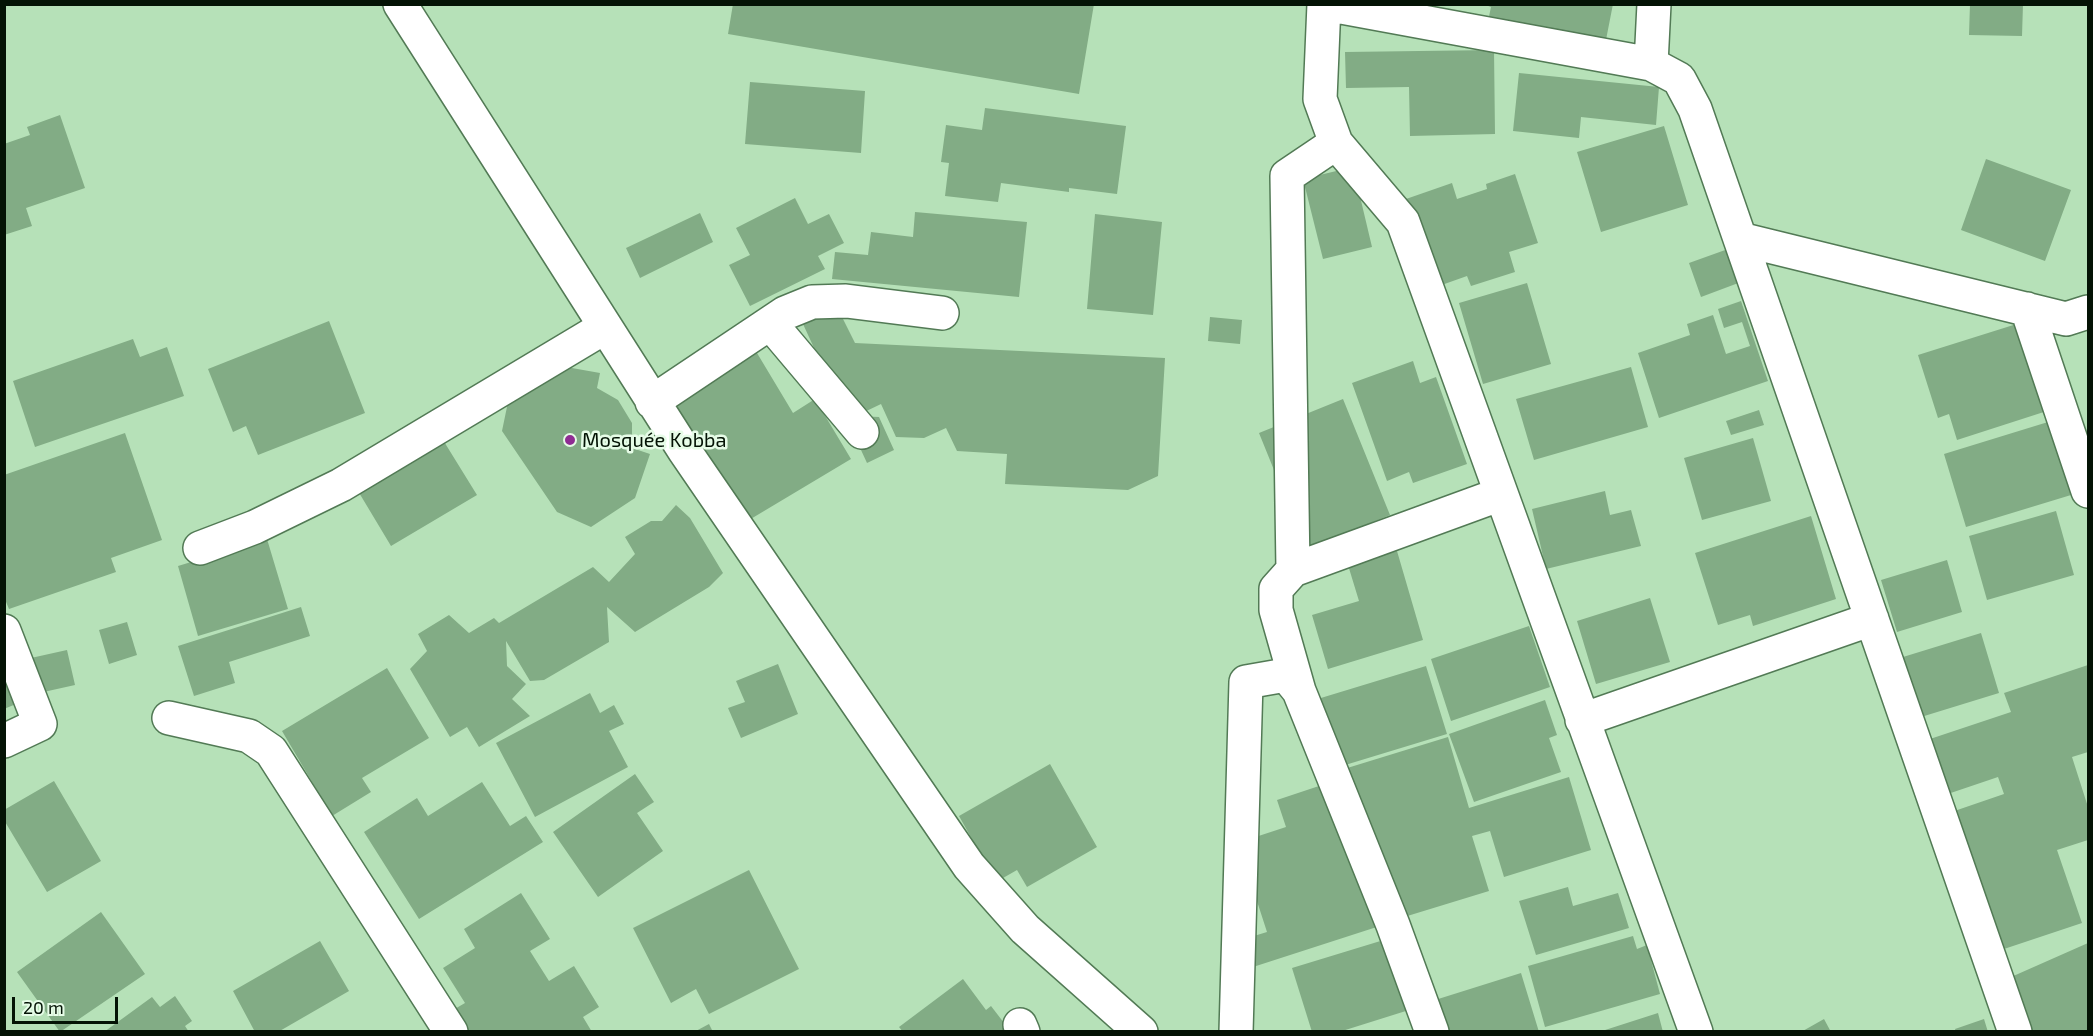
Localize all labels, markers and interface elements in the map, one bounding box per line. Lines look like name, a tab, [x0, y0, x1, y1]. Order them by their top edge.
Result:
place label: Mosquée Kobba	[582, 428, 726, 452]
marker: Mosquée Kobba	[563, 433, 577, 447]
scale bar	[15, 985, 122, 1023]
text: 20 m	[23, 996, 64, 1018]

